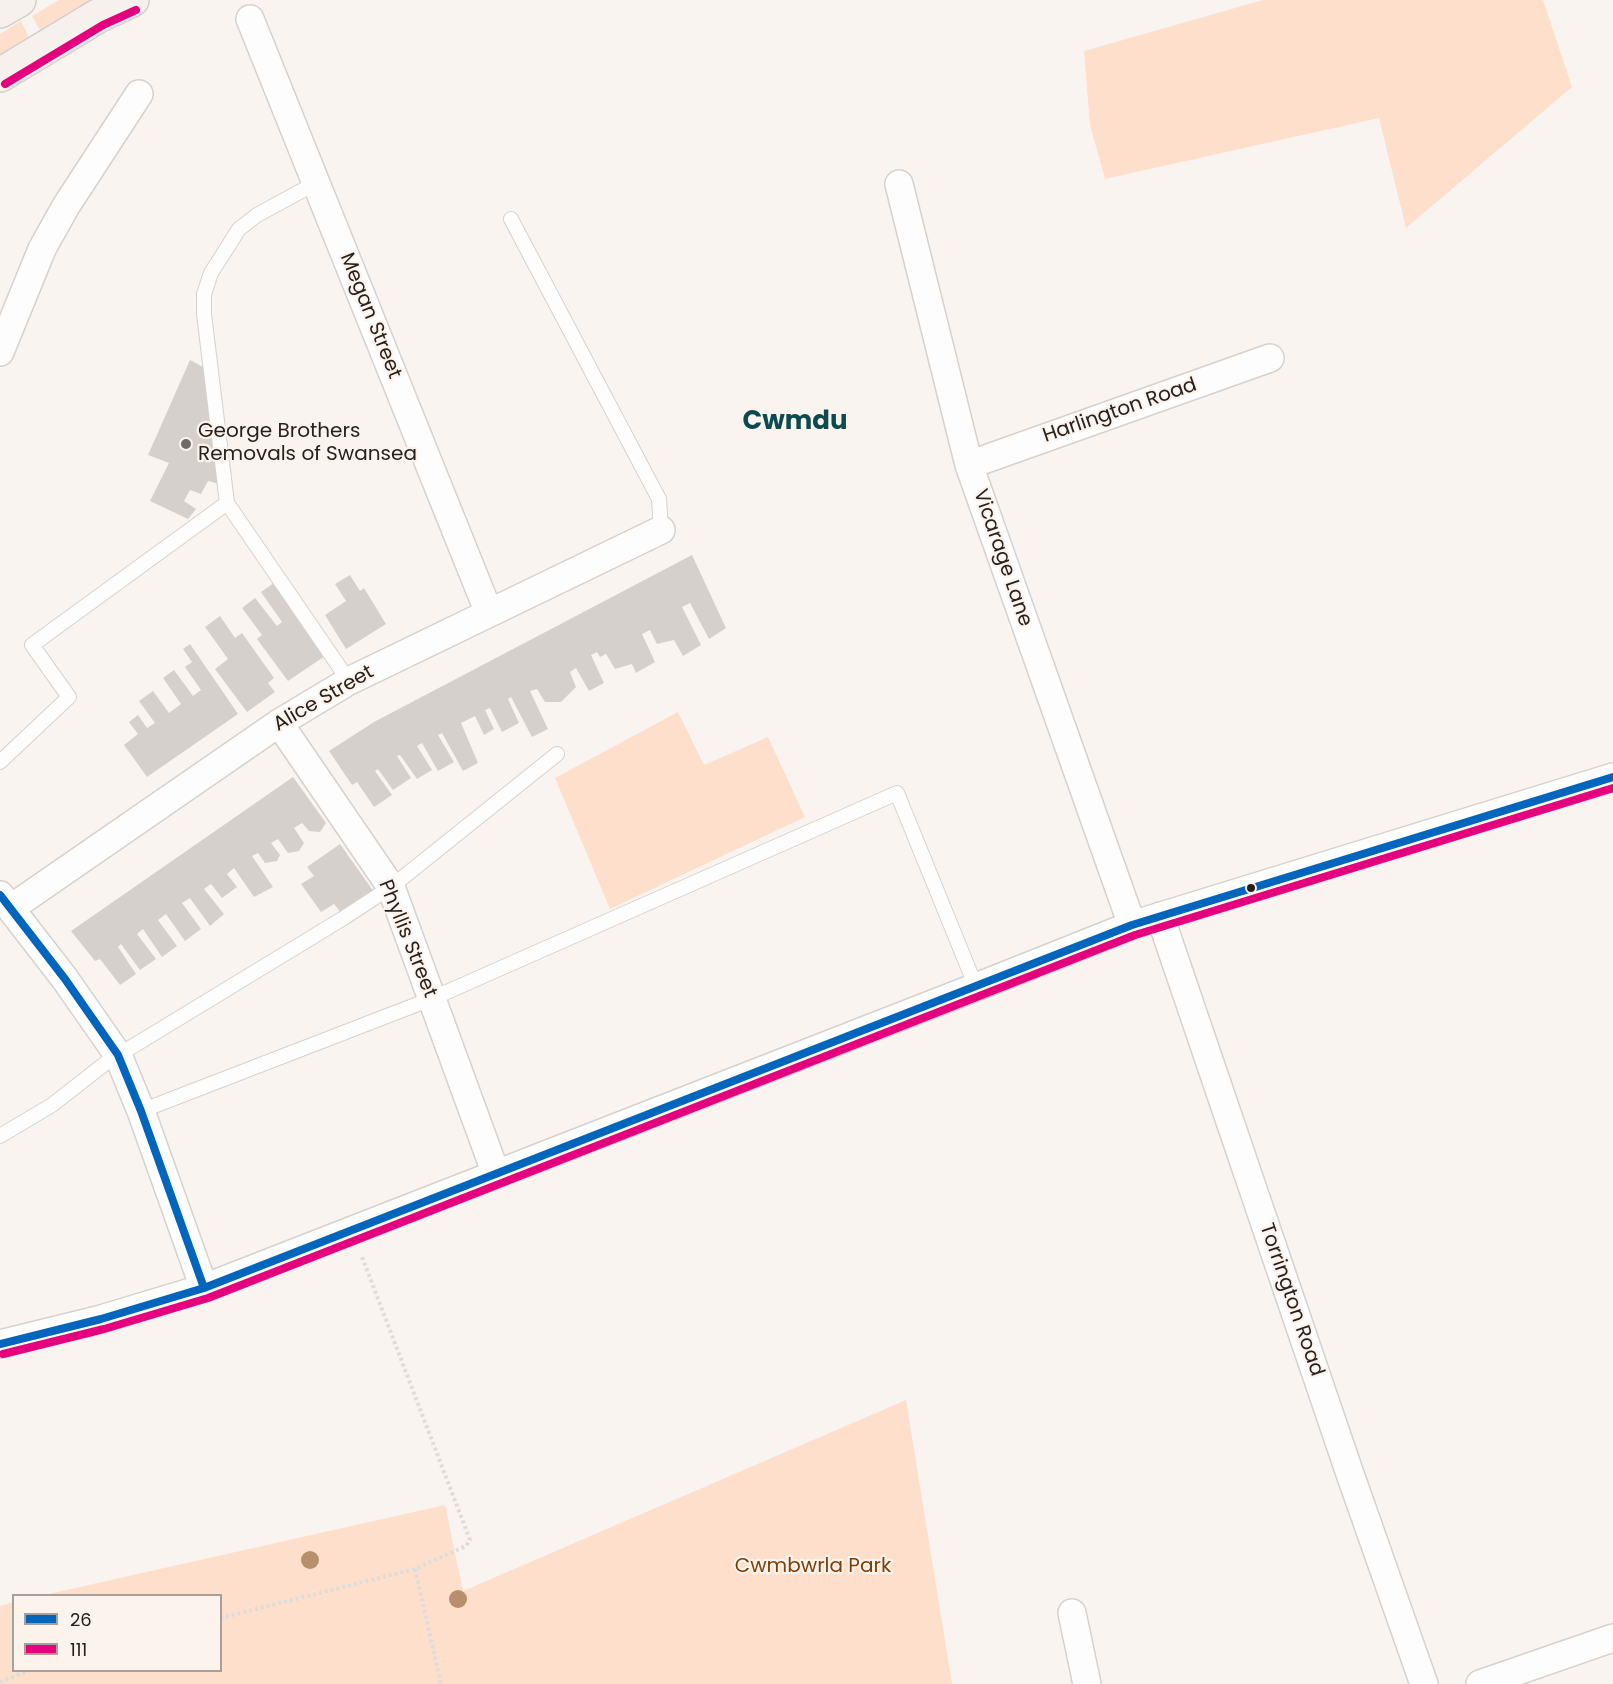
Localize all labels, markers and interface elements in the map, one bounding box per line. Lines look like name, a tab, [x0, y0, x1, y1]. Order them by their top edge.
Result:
street label: Megan Street	[334, 250, 406, 382]
street label: Harlington Road	[1040, 373, 1200, 449]
district label: Cwmdu	[742, 406, 848, 438]
place label: George Brothers Removals of Swansea	[198, 420, 417, 467]
marker: George Brothers Removals of Swansea	[179, 437, 193, 451]
street label: Vicarage Lane	[967, 486, 1037, 630]
street label: Alice Street	[270, 661, 378, 737]
street label: Phyllis Street	[373, 877, 441, 1001]
unlabelled marker	[1245, 882, 1257, 894]
street label: Torrington Road	[1254, 1220, 1328, 1380]
park label: Cwmbwrla Park	[735, 1555, 891, 1579]
legend	[12, 1594, 222, 1672]
text: 26	[70, 1607, 92, 1632]
text: 111	[70, 1637, 87, 1662]

